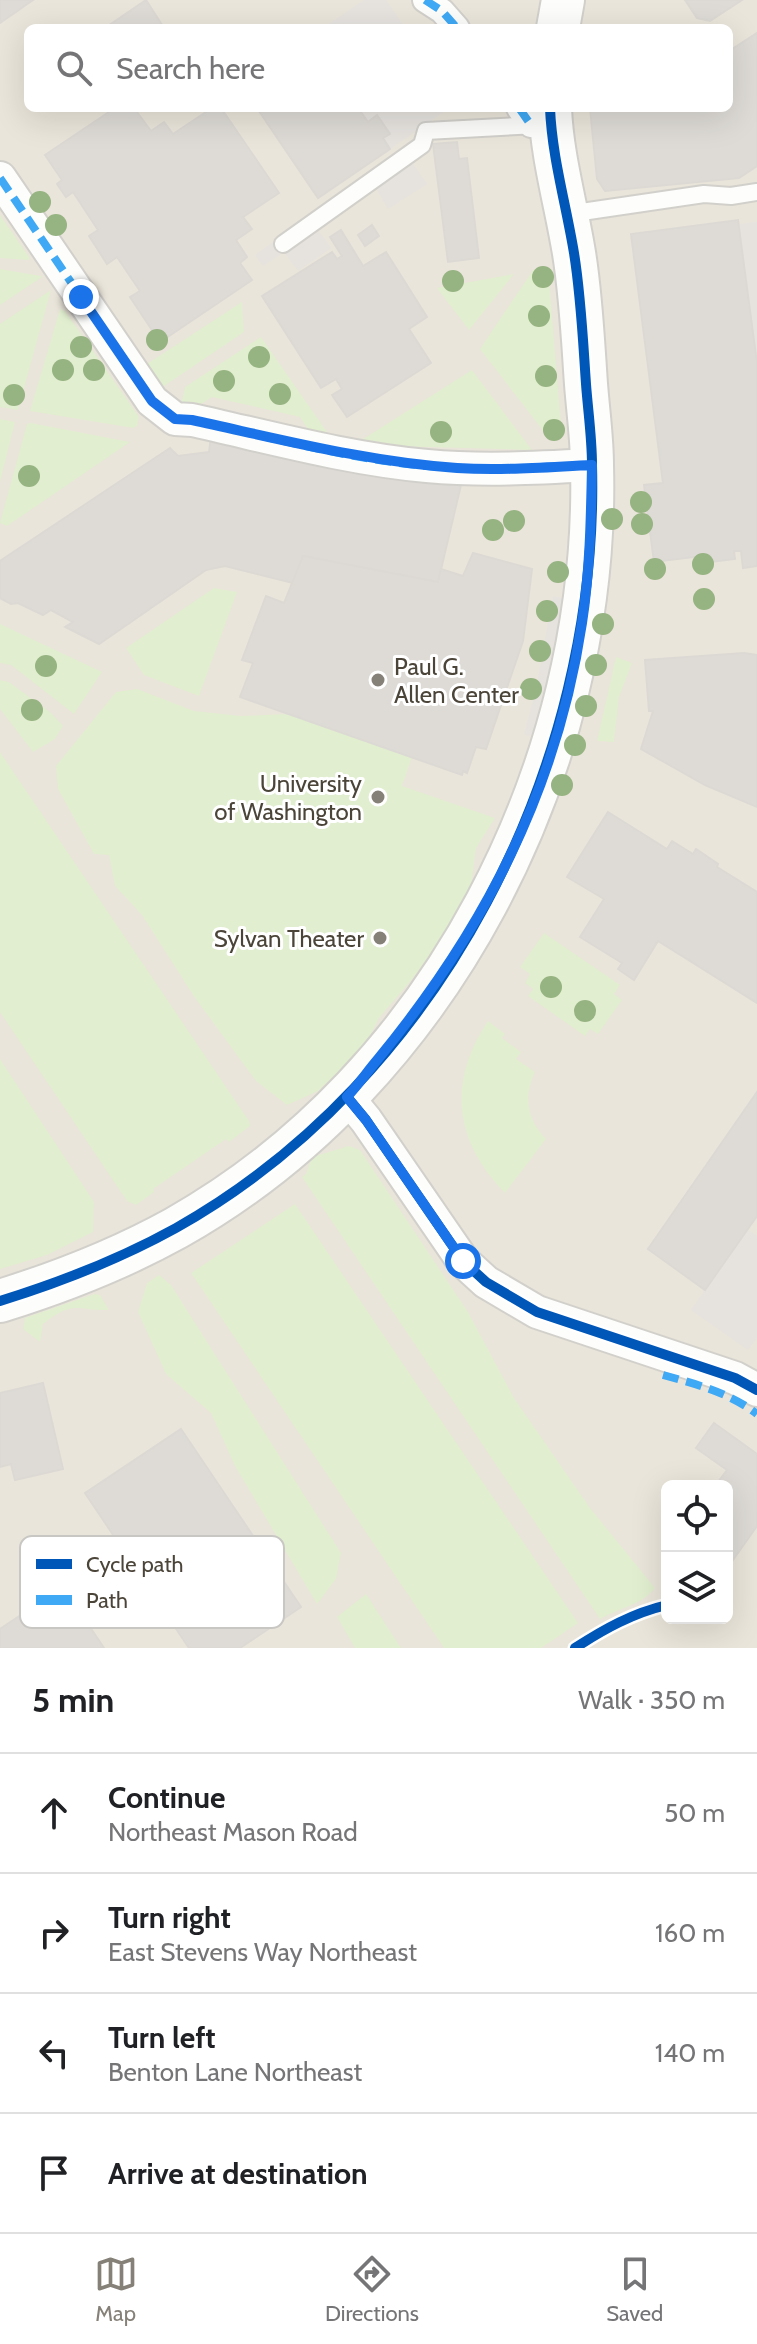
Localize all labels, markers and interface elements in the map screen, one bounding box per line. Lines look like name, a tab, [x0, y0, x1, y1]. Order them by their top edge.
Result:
search box	[24, 24, 733, 112]
icon: search	[52, 46, 96, 90]
text: Search here	[116, 50, 265, 87]
route end	[63, 279, 99, 315]
place label: Paul G. Allen Center	[394, 652, 519, 709]
marker: Paul G. Allen Center	[369, 671, 387, 689]
place label: University of Washington	[214, 769, 362, 826]
marker: University of Washington	[369, 788, 387, 806]
place label: Sylvan Theater	[214, 924, 364, 953]
marker: Sylvan Theater	[371, 929, 389, 947]
route start	[445, 1243, 481, 1279]
map controls	[661, 1480, 733, 1624]
button: locate	[661, 1480, 733, 1552]
legend	[20, 1536, 284, 1628]
text: Cycle path	[86, 1551, 184, 1578]
button: layers	[661, 1552, 733, 1624]
text: Path	[86, 1587, 128, 1614]
text: 5 min	[32, 1679, 114, 1721]
text: Walk · 350 m	[578, 1684, 725, 1716]
text: Continue	[108, 1779, 225, 1816]
icon: ahead	[32, 1791, 76, 1835]
text: 50 m	[664, 1797, 725, 1829]
text: Northeast Mason Road	[108, 1816, 358, 1848]
text: Turn right	[108, 1899, 231, 1936]
icon: right	[32, 1911, 76, 1955]
text: 160 m	[655, 1917, 725, 1949]
text: East Stevens Way Northeast	[108, 1936, 417, 1968]
text: Turn left	[108, 2019, 216, 2056]
icon: left	[32, 2031, 76, 2075]
text: 140 m	[655, 2037, 725, 2069]
text: Benton Lane Northeast	[108, 2056, 362, 2088]
icon: arrive	[32, 2151, 76, 2195]
text: Arrive at destination	[108, 2155, 368, 2192]
tab: Map	[94, 2252, 138, 2327]
tab: Directions	[325, 2252, 419, 2327]
tab: Saved	[606, 2252, 663, 2327]

